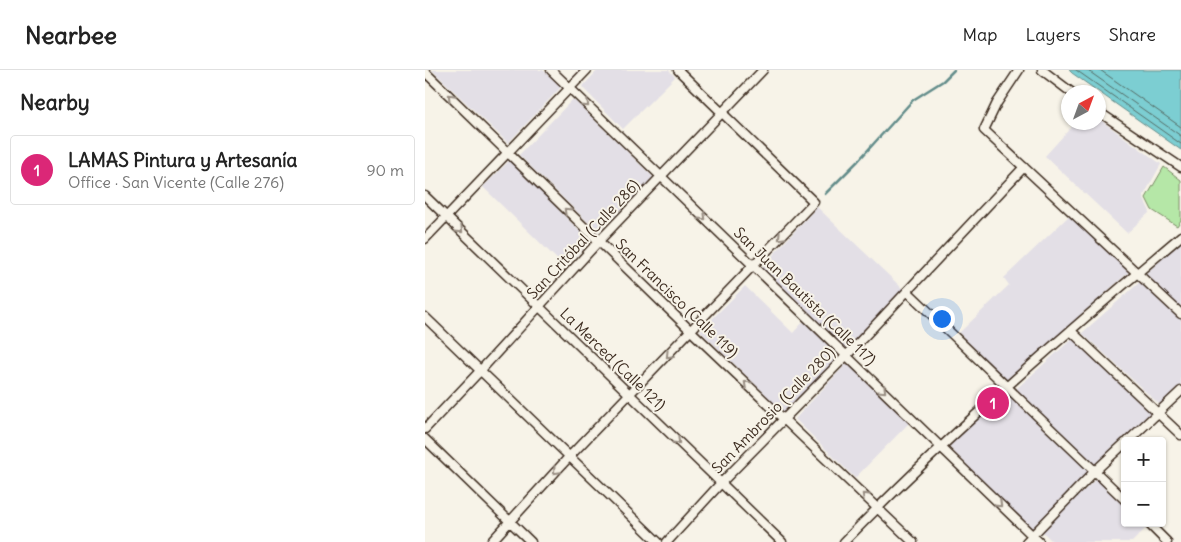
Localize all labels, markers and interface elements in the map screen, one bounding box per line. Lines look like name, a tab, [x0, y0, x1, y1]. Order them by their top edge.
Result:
text: Nearbee	[25, 20, 117, 50]
text: Map	[962, 23, 997, 46]
text: Layers	[1025, 23, 1081, 46]
text: Share	[1109, 23, 1156, 46]
north arrow	[1061, 85, 1106, 130]
text: Nearby	[20, 89, 90, 116]
one-way arrow	[448, 94, 457, 103]
one-way arrow	[580, 98, 589, 107]
text: LAMAS Pintura y Artesanía	[68, 148, 297, 172]
text: 1	[34, 160, 40, 180]
text: 90 m	[366, 160, 404, 180]
text: Office · San Vicente (Calle 276)	[68, 172, 284, 192]
street label: San Critóbal (Calle 286)	[523, 175, 643, 303]
one-way arrow	[564, 208, 573, 217]
one-way arrow	[697, 211, 706, 220]
street label: San Juan Bautista (Calle 117)	[730, 223, 880, 369]
one-way arrow	[454, 224, 463, 233]
one-way arrow	[778, 231, 787, 240]
street label: San Francisco (Calle 119)	[612, 234, 742, 362]
street label: La Merced (Calle 121)	[556, 304, 670, 414]
your location	[929, 306, 955, 332]
street label: San Ambrosio (Calle 280)	[708, 343, 838, 477]
one-way arrow	[666, 349, 675, 358]
one-way arrow	[744, 381, 753, 390]
one-way arrow	[877, 384, 886, 393]
pin: 1	[977, 384, 1009, 422]
one-way arrow	[672, 435, 681, 444]
map controls	[1121, 437, 1166, 527]
button: +	[1121, 437, 1166, 482]
one-way arrow	[553, 466, 562, 475]
button: −	[1121, 482, 1166, 527]
one-way arrow	[862, 493, 871, 502]
one-way arrow	[994, 498, 1003, 507]

